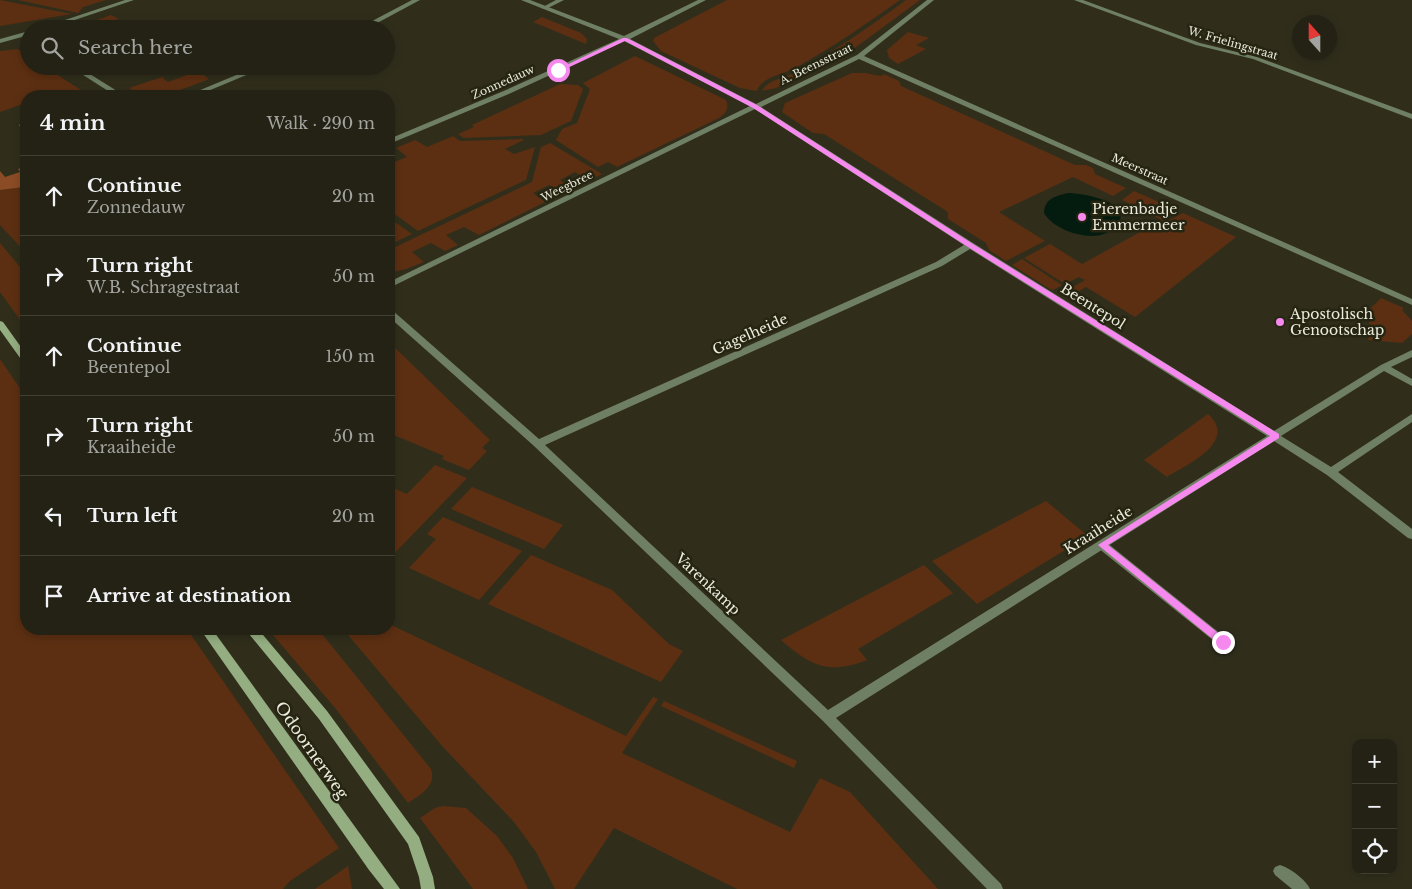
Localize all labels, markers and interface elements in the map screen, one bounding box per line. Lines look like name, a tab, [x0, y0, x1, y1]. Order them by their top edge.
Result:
north arrow	[1292, 15, 1337, 60]
search box	[20, 20, 395, 75]
street label: W. Frielingstraat	[1185, 23, 1280, 63]
icon: search	[38, 34, 66, 62]
text: Search here	[78, 36, 193, 59]
street label: A. Beensstraat	[777, 40, 855, 88]
route start	[547, 59, 570, 82]
street label: Zonnedauw	[469, 62, 537, 102]
text: 4 min	[40, 110, 106, 136]
text: Walk · 290 m	[267, 113, 375, 133]
street label: Meerstraat	[1110, 150, 1171, 188]
street label: Weegbree	[538, 167, 595, 205]
text: Continue	[87, 174, 182, 197]
icon: ahead	[40, 182, 68, 210]
text: 20 m	[332, 186, 375, 206]
text: Zonnedauw	[87, 197, 185, 217]
place label: Pierenbadje Emmermeer	[1092, 200, 1185, 234]
marker: Pierenbadje Emmermeer	[1076, 211, 1088, 223]
text: Turn right	[87, 254, 193, 277]
icon: right	[40, 262, 68, 290]
text: 50 m	[333, 266, 375, 286]
text: W.B. Schragestraat	[87, 277, 240, 297]
street label: Beentepol	[1057, 279, 1129, 333]
place label: Apostolisch Genootschap	[1289, 305, 1384, 339]
street label: Gagelheide	[709, 309, 791, 359]
marker: Apostolisch Genootschap	[1274, 316, 1286, 328]
text: Continue	[87, 334, 182, 357]
icon: ahead	[40, 342, 68, 370]
text: 150 m	[326, 346, 375, 366]
text: Beentepol	[87, 357, 170, 377]
text: Turn right	[87, 414, 193, 437]
icon: right	[40, 422, 68, 450]
text: 50 m	[333, 426, 375, 446]
text: Kraaiheide	[87, 437, 176, 457]
icon: left	[40, 502, 68, 530]
street label: Kraaiheide	[1060, 502, 1136, 558]
text: Turn left	[87, 504, 178, 527]
text: 20 m	[332, 506, 375, 526]
street label: Varenkamp	[671, 549, 744, 619]
icon: arrive	[40, 582, 68, 610]
text: Arrive at destination	[87, 584, 291, 607]
route end	[1212, 631, 1235, 654]
street label: Odoornerweg	[271, 697, 353, 803]
map controls	[1352, 739, 1397, 874]
button: +	[1352, 739, 1397, 784]
button: −	[1352, 784, 1397, 829]
button: locate	[1352, 829, 1397, 874]

